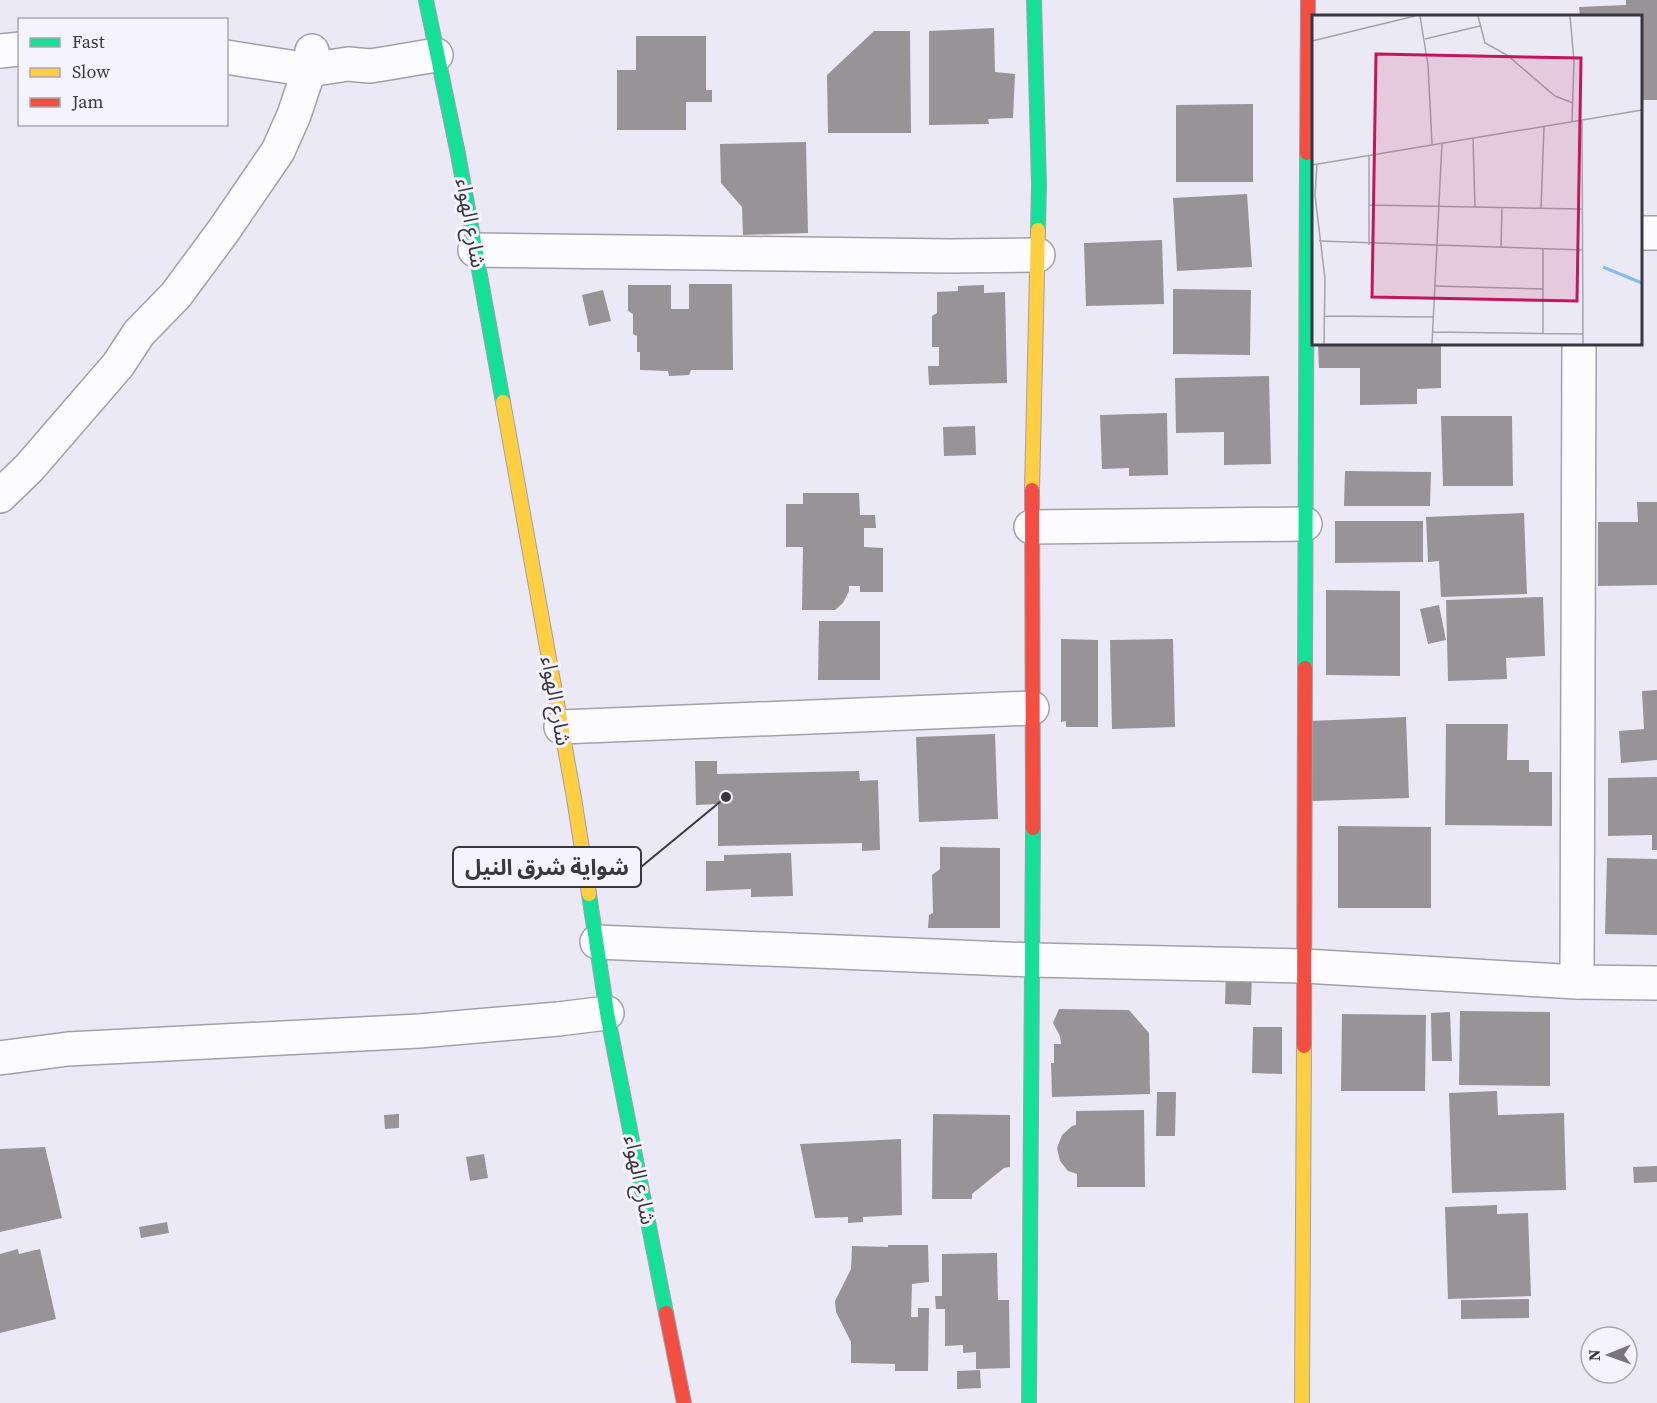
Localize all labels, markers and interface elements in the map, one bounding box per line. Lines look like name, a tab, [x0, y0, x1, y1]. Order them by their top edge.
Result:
inset map	[1312, 15, 1642, 345]
legend	[18, 18, 228, 126]
text: Fast	[72, 29, 105, 54]
text: Slow	[72, 59, 110, 84]
text: Jam	[71, 89, 104, 114]
street label: شارع الهواء	[448, 176, 494, 270]
street label: شارع الهواء	[533, 654, 579, 748]
callout: شواية شرق النيل	[453, 847, 641, 887]
text: شواية شرق النيل	[465, 852, 629, 882]
street label: شارع الهواء	[617, 1133, 663, 1227]
north arrow	[1579, 1325, 1639, 1385]
text: N	[1583, 1349, 1605, 1361]

